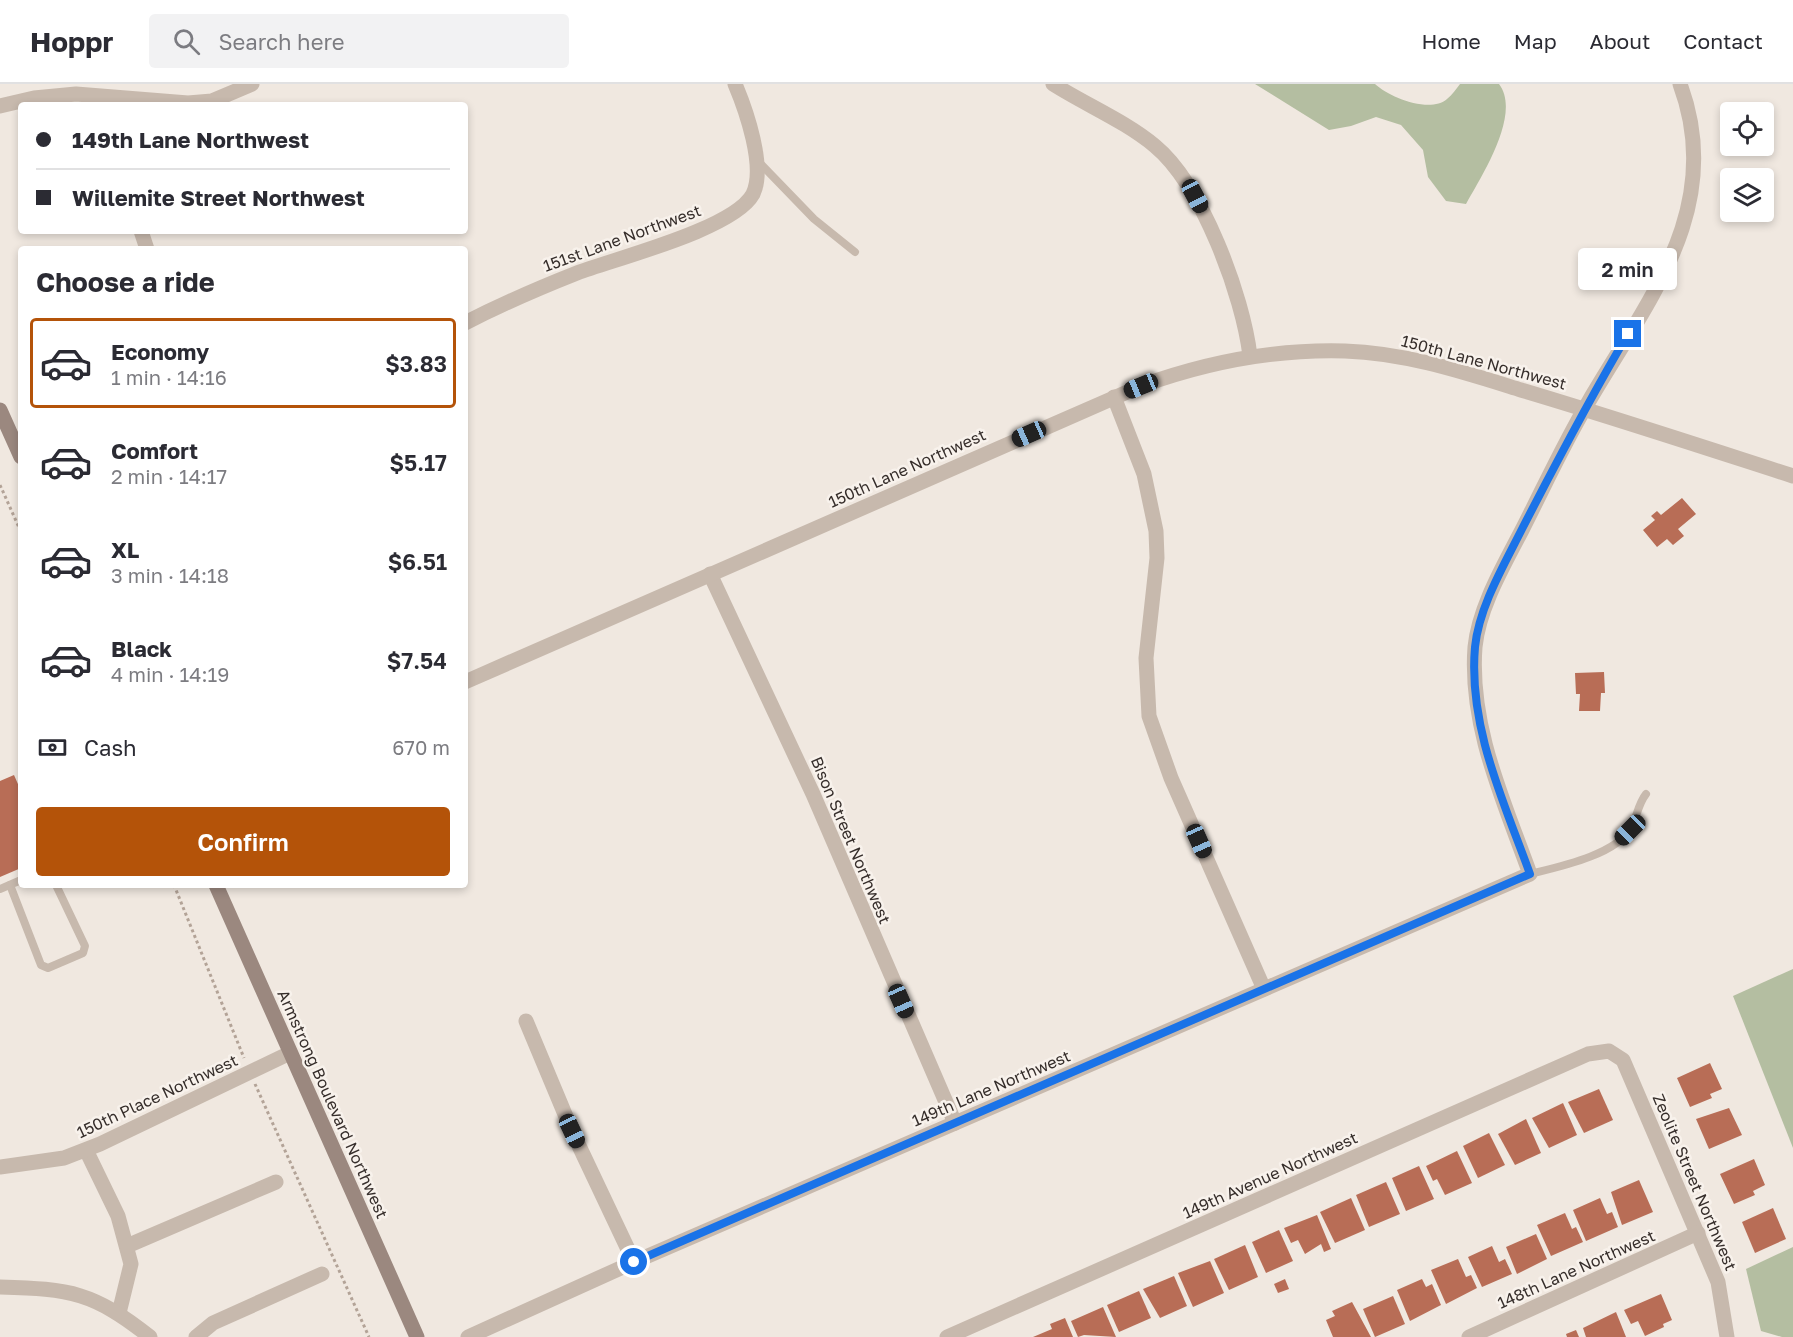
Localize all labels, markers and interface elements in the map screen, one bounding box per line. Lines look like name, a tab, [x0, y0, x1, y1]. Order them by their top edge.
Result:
search box	[149, 14, 569, 68]
text: Hoppr	[30, 25, 113, 58]
icon: search	[170, 25, 203, 58]
text: Search here	[218, 28, 345, 55]
text: Home	[1421, 28, 1481, 54]
text: Map	[1514, 28, 1557, 54]
text: About	[1590, 28, 1650, 54]
text: Contact	[1683, 28, 1763, 54]
map controls	[1720, 102, 1774, 222]
button: locate	[1720, 102, 1774, 156]
text: 149th Lane Northwest	[72, 126, 309, 153]
button: layers	[1720, 168, 1774, 222]
car	[1179, 176, 1211, 216]
text: Willemite Street Northwest	[72, 184, 365, 211]
street label: 151st Lane Northwest	[540, 200, 704, 276]
callout: 2 min	[1578, 247, 1678, 289]
text: 2 min	[1602, 257, 1654, 281]
text: Choose a ride	[36, 266, 215, 298]
route end	[1614, 320, 1641, 347]
street label: 150th Lane Northwest	[1399, 330, 1569, 394]
icon: car	[39, 336, 93, 390]
text: Economy	[111, 338, 209, 365]
text: $3.83	[385, 350, 447, 377]
text: 1 min · 14:16	[111, 365, 227, 389]
car	[1121, 371, 1161, 401]
car	[1009, 418, 1049, 450]
street label: 150th Lane Northwest	[825, 424, 989, 512]
icon: car	[39, 435, 93, 489]
text: Comfort	[111, 437, 198, 464]
text: $5.17	[390, 449, 447, 476]
text: 2 min · 14:17	[111, 464, 227, 488]
icon: car	[39, 534, 93, 588]
text: XL	[111, 536, 139, 563]
text: $6.51	[388, 548, 447, 575]
text: 3 min · 14:18	[111, 563, 229, 587]
icon: car	[39, 633, 93, 687]
text: Black	[111, 635, 172, 662]
text: $7.54	[387, 647, 447, 674]
text: 4 min · 14:19	[111, 662, 229, 686]
icon: cash	[36, 731, 69, 764]
text: Cash	[84, 734, 137, 761]
text: 670 m	[392, 735, 450, 759]
street label: Bison Street Northwest	[807, 753, 895, 927]
button: Confirm	[36, 807, 450, 876]
car	[1611, 811, 1649, 849]
car	[1183, 821, 1215, 861]
car	[885, 981, 917, 1021]
street label: Armstrong Boulevard Northwest	[273, 987, 393, 1221]
street label: 149th Lane Northwest	[909, 1046, 1073, 1130]
street label: 150th Place Northwest	[73, 1050, 241, 1142]
street label: Zeolite Street Northwest	[1649, 1091, 1741, 1273]
car	[556, 1111, 588, 1151]
street label: 149th Avenue Northwest	[1179, 1127, 1361, 1223]
street label: 148th Lane Northwest	[1494, 1225, 1658, 1313]
route start	[620, 1248, 647, 1275]

